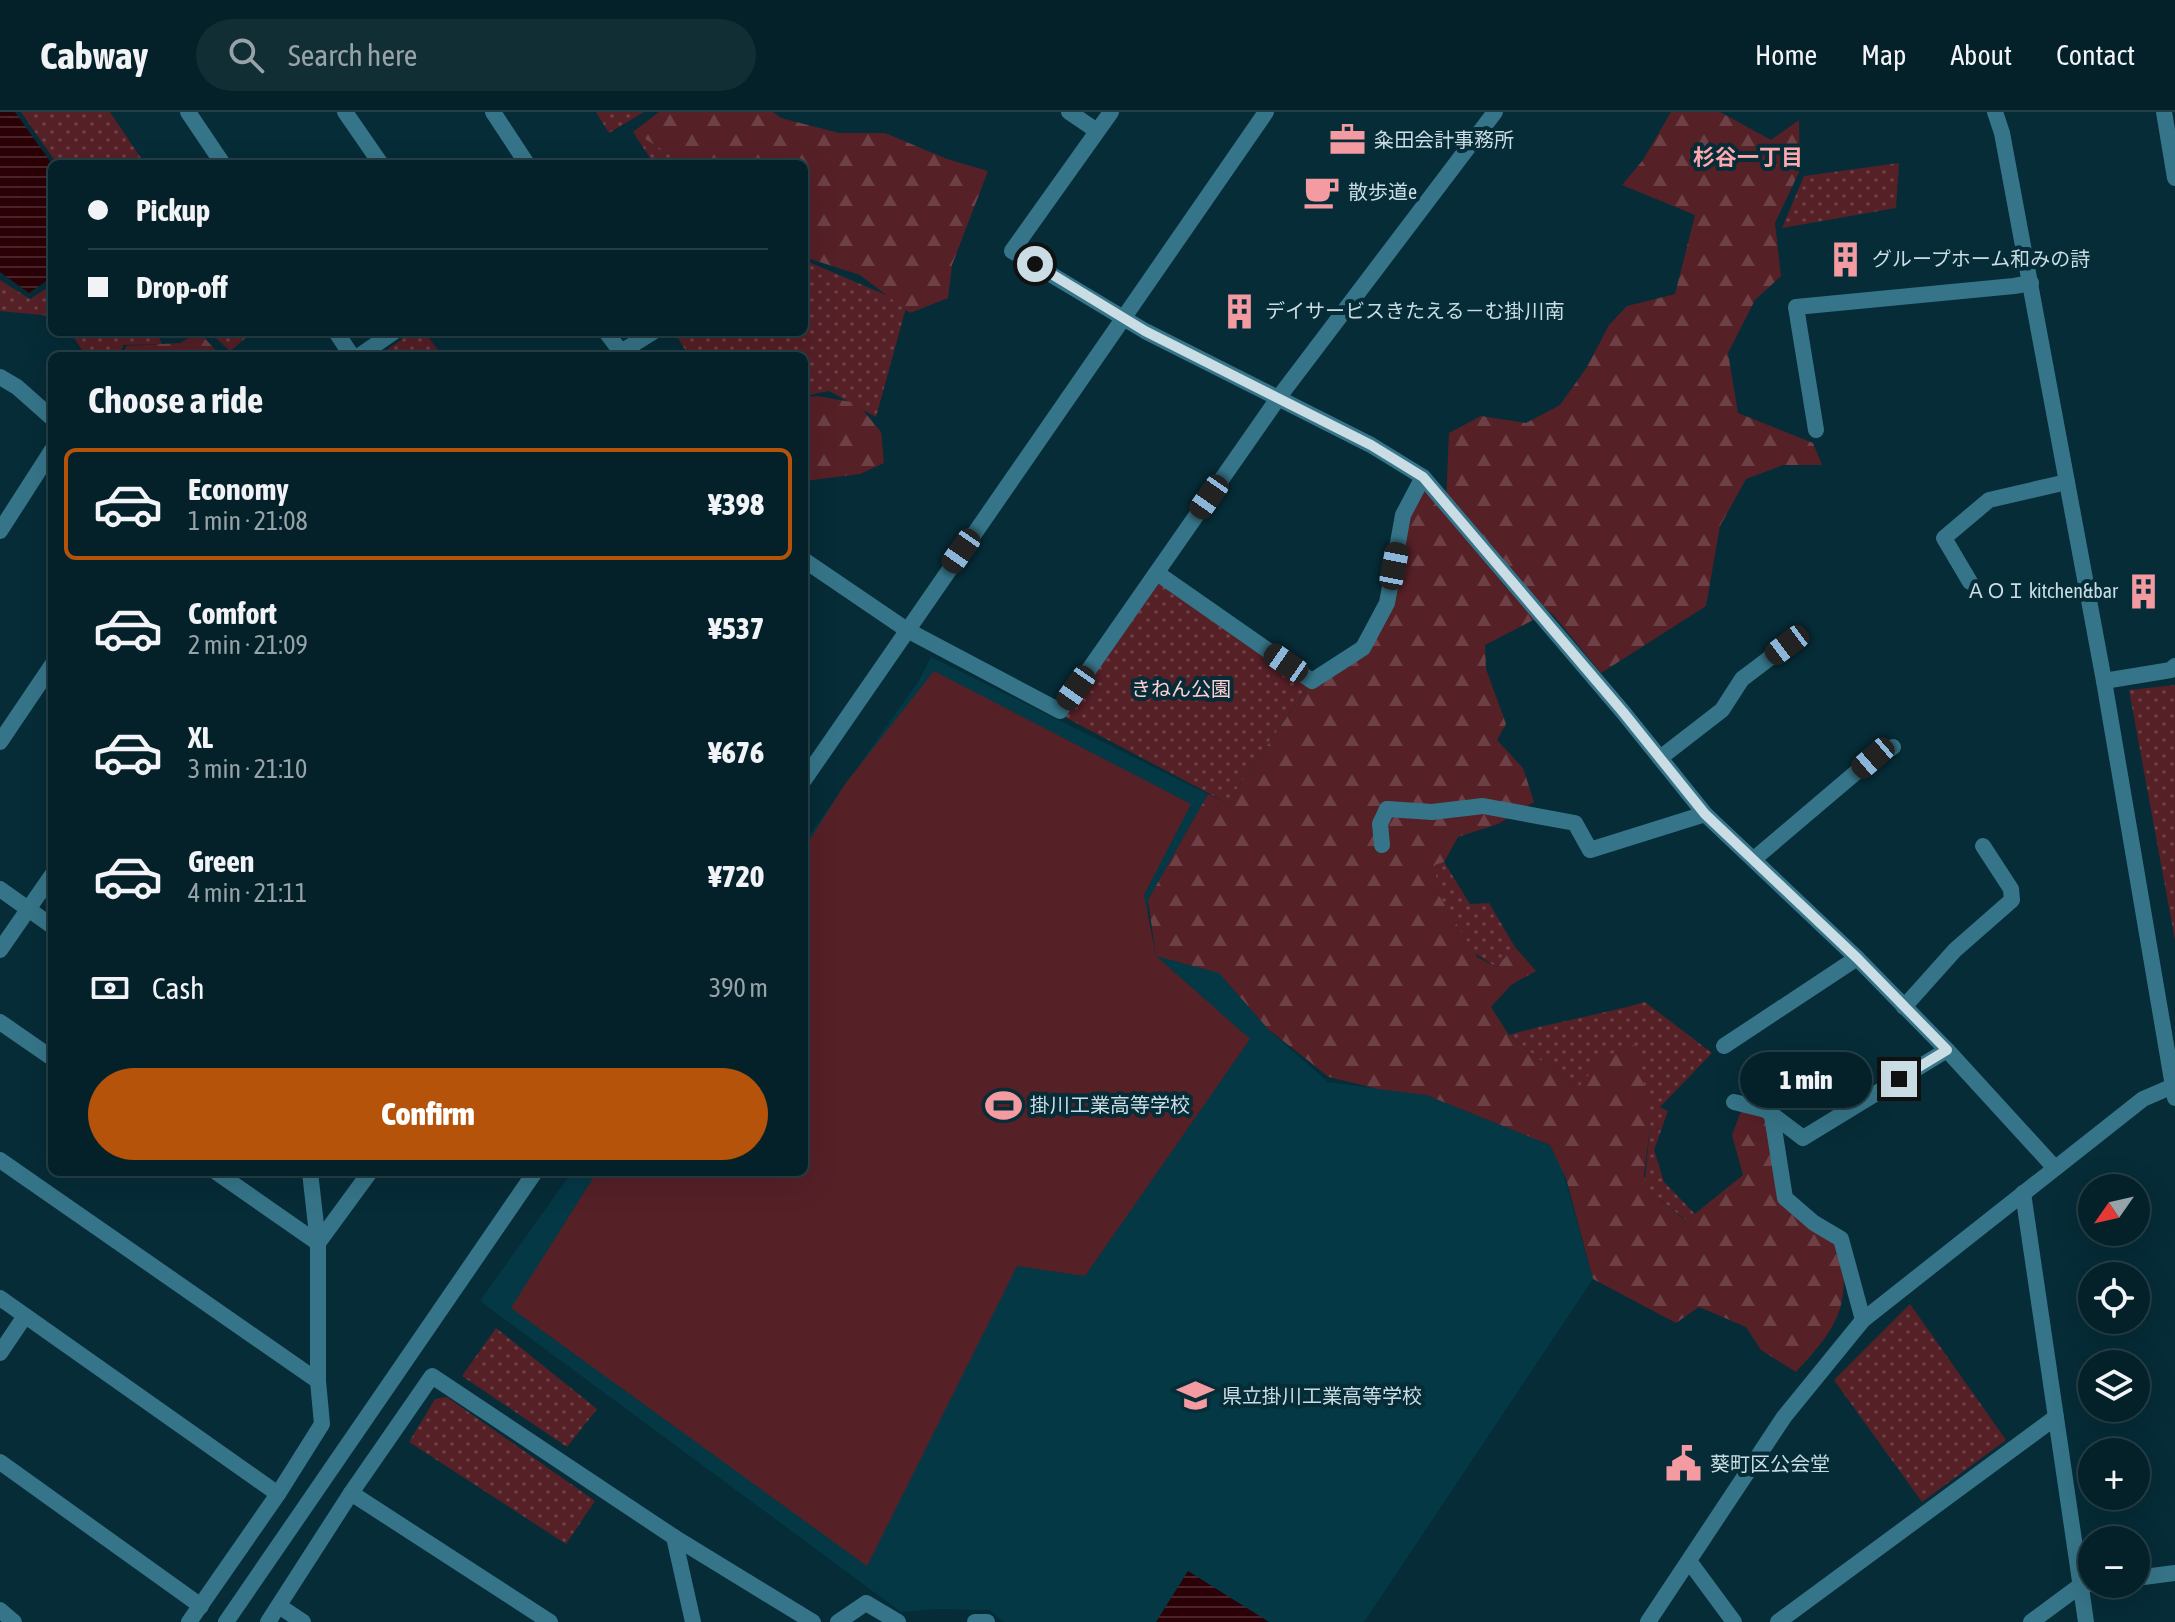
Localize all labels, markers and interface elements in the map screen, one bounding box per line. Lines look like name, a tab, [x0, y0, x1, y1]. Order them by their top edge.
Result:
search box	[196, 19, 756, 91]
icon: search	[224, 33, 268, 77]
text: Cabway	[40, 34, 148, 77]
text: Search here	[288, 38, 417, 72]
text: Home	[1755, 39, 1817, 71]
text: Map	[1861, 39, 1906, 71]
text: About	[1950, 39, 2012, 71]
text: Contact	[2056, 39, 2135, 71]
office icon: 粂田会計事務所	[1329, 121, 1367, 159]
place label: 粂田会計事務所	[1374, 128, 1514, 151]
district label: 杉谷一丁目	[1693, 144, 1803, 170]
cafe icon: 散歩道e	[1303, 173, 1341, 211]
place label: 散歩道e	[1348, 180, 1417, 203]
text: Pickup	[136, 193, 210, 227]
building icon: グループホーム和みの詩	[1827, 240, 1865, 278]
route start	[1017, 246, 1053, 282]
place label: グループホーム和みの詩	[1872, 247, 2090, 270]
text: Drop-off	[136, 270, 228, 304]
building icon: デイサービスきたえる－む掛川南	[1220, 292, 1258, 330]
place label: デイサービスきたえる－む掛川南	[1265, 299, 1564, 322]
text: Choose a ride	[88, 379, 263, 421]
icon: car	[92, 468, 164, 540]
car	[1185, 470, 1233, 524]
text: Economy	[188, 472, 289, 506]
text: ¥398	[708, 487, 764, 521]
text: 1 min · 21:08	[188, 506, 308, 536]
car	[937, 524, 985, 578]
car	[1378, 540, 1410, 592]
building icon: ＡＯＩ kitchen&bar	[2125, 572, 2163, 610]
place label: ＡＯＩ kitchen&bar	[1966, 579, 2119, 602]
icon: car	[92, 592, 164, 664]
text: Comfort	[188, 596, 277, 630]
text: ¥537	[708, 611, 764, 645]
car	[1761, 621, 1813, 669]
text: 2 min · 21:09	[188, 630, 308, 660]
car	[1259, 639, 1313, 687]
car	[1052, 661, 1100, 715]
park label: きねん公園	[1131, 677, 1231, 700]
icon: car	[92, 716, 164, 788]
text: XL	[188, 720, 213, 754]
car	[1847, 733, 1899, 783]
text: ¥676	[708, 735, 764, 769]
text: 3 min · 21:10	[188, 754, 307, 784]
icon: car	[92, 840, 164, 912]
text: Green	[188, 844, 254, 878]
text: ¥720	[708, 859, 764, 893]
text: 4 min · 21:11	[188, 878, 307, 908]
icon: cash	[88, 966, 132, 1010]
text: Cash	[152, 971, 205, 1005]
text: 390 m	[709, 973, 768, 1003]
callout: 1 min	[1739, 1051, 1871, 1107]
route end	[1881, 1061, 1917, 1097]
text: 1 min	[1779, 1065, 1833, 1095]
button: Confirm	[88, 1068, 768, 1160]
sports icon: 掛川工業高等学校	[985, 1086, 1023, 1124]
place label: 掛川工業高等学校	[1030, 1093, 1190, 1116]
north arrow	[2078, 1174, 2150, 1246]
map controls	[2078, 1174, 2150, 1598]
button: locate	[2078, 1262, 2150, 1334]
button: layers	[2078, 1350, 2150, 1422]
school or university icon: 県立掛川工業高等学校	[1177, 1377, 1215, 1415]
place label: 県立掛川工業高等学校	[1222, 1384, 1422, 1407]
button: +	[2078, 1438, 2150, 1510]
public building icon: 葵町区公会堂	[1665, 1445, 1703, 1483]
place label: 葵町区公会堂	[1710, 1452, 1830, 1475]
button: −	[2078, 1526, 2150, 1598]

